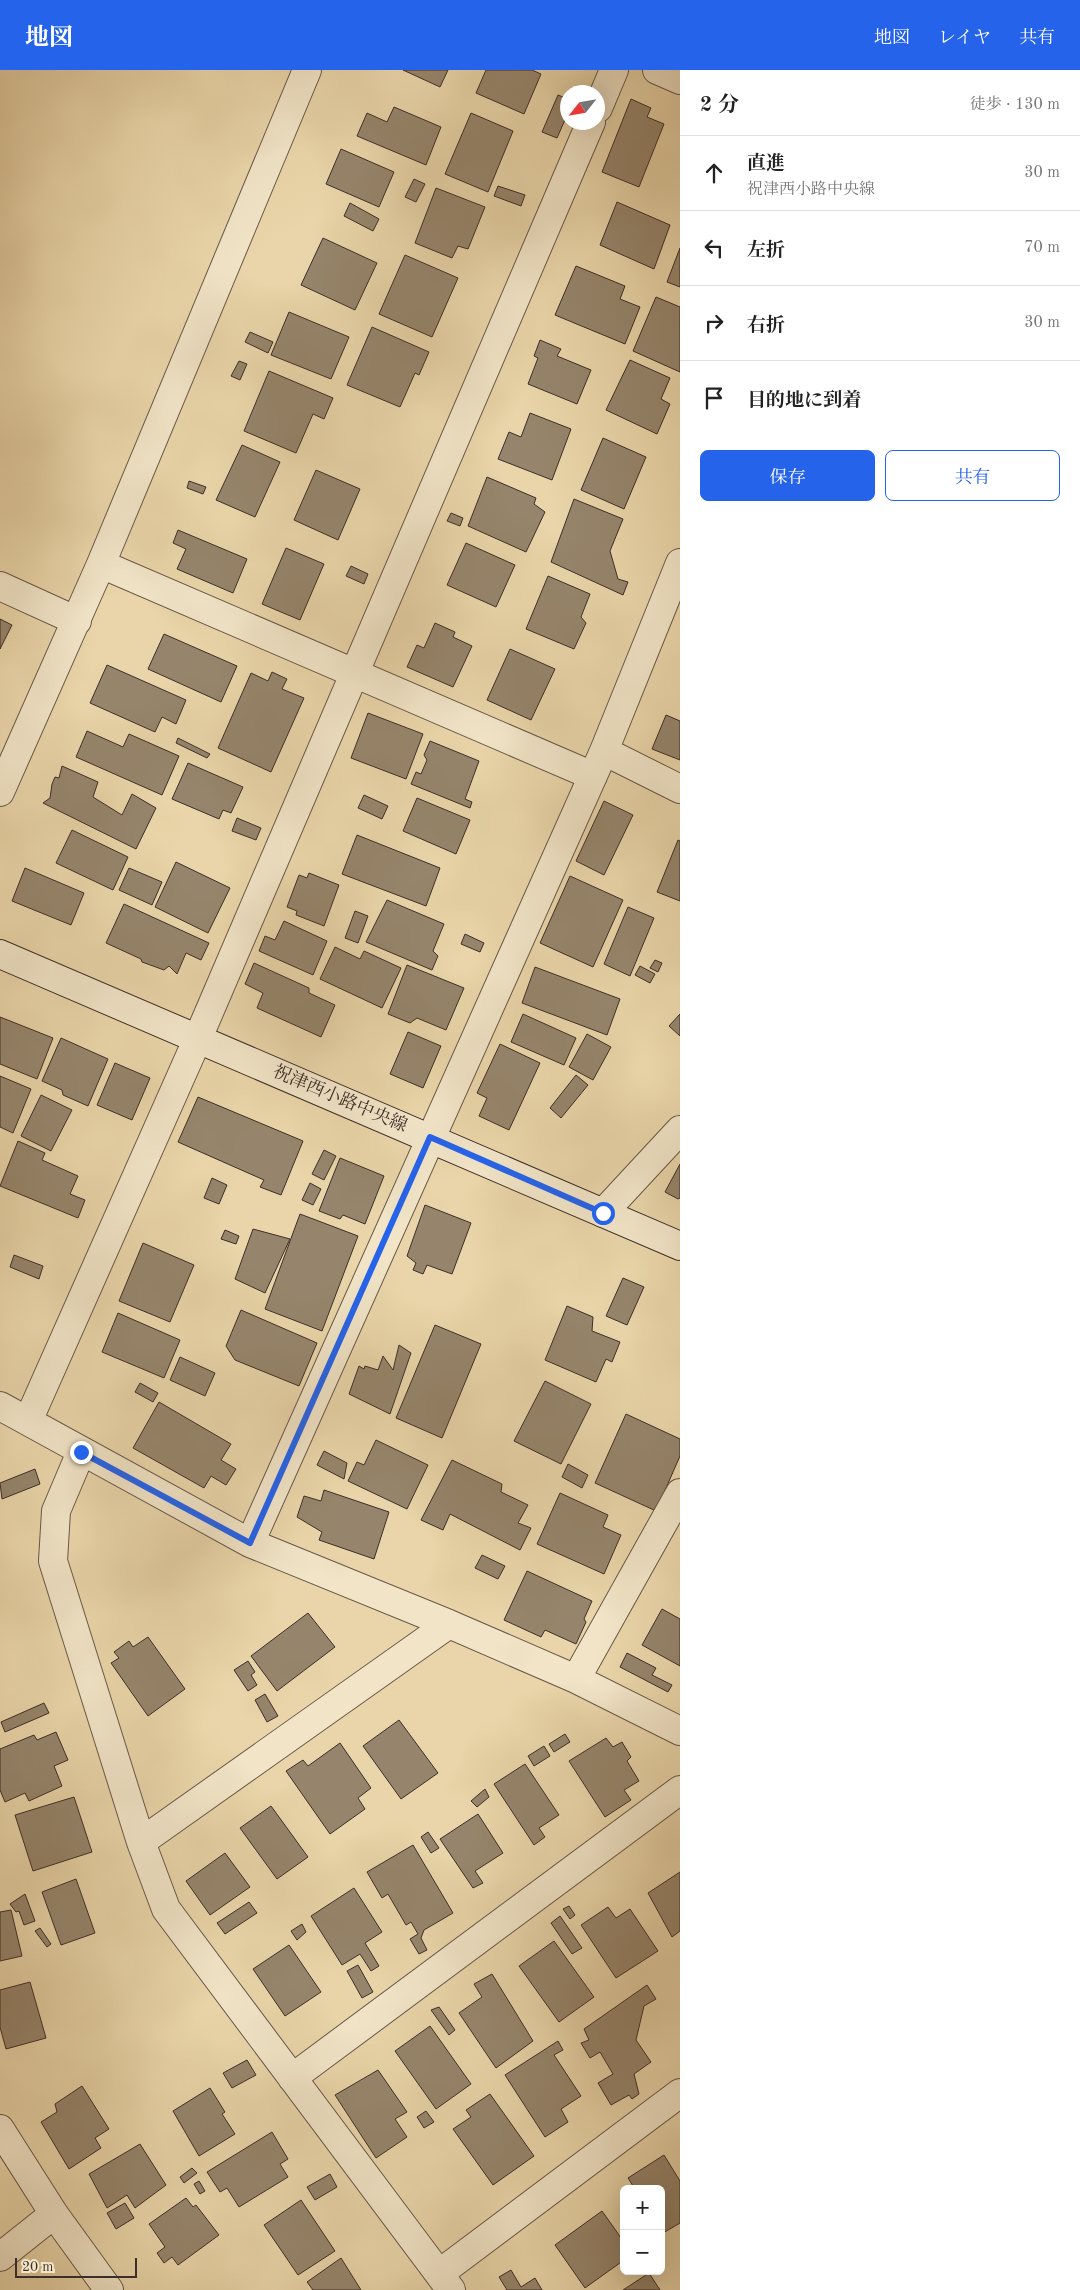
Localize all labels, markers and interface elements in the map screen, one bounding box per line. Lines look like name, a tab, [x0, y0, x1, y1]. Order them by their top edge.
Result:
text: 地図	[25, 27, 73, 51]
text: 地図	[874, 29, 910, 47]
text: レイヤ	[938, 29, 991, 47]
text: 共有	[1019, 29, 1055, 47]
north arrow	[560, 85, 605, 130]
text: 2 分	[700, 95, 739, 116]
text: 徒歩 · 130 m	[970, 97, 1060, 113]
text: 直進	[747, 155, 785, 174]
icon: ahead	[700, 159, 728, 187]
text: 30 m	[1024, 165, 1060, 181]
text: 祝津西小路中央線	[747, 182, 875, 198]
icon: left	[700, 234, 728, 262]
text: 70 m	[1024, 240, 1060, 256]
text: 左折	[747, 242, 785, 261]
icon: right	[700, 309, 728, 337]
text: 30 m	[1024, 315, 1060, 331]
text: 右折	[747, 317, 785, 336]
icon: arrive	[700, 384, 728, 412]
text: 目的地に到着	[747, 392, 861, 411]
button: 保存	[700, 450, 875, 501]
button: 共有	[885, 450, 1060, 501]
street label: 祝津西小路中央線	[270, 1061, 411, 1135]
route start	[592, 1202, 615, 1225]
route end	[70, 1441, 93, 1464]
map controls	[620, 2185, 665, 2275]
button: +	[620, 2185, 665, 2230]
button: −	[620, 2230, 665, 2275]
scale bar	[15, 2255, 138, 2278]
text: 20 m	[22, 2260, 53, 2274]

